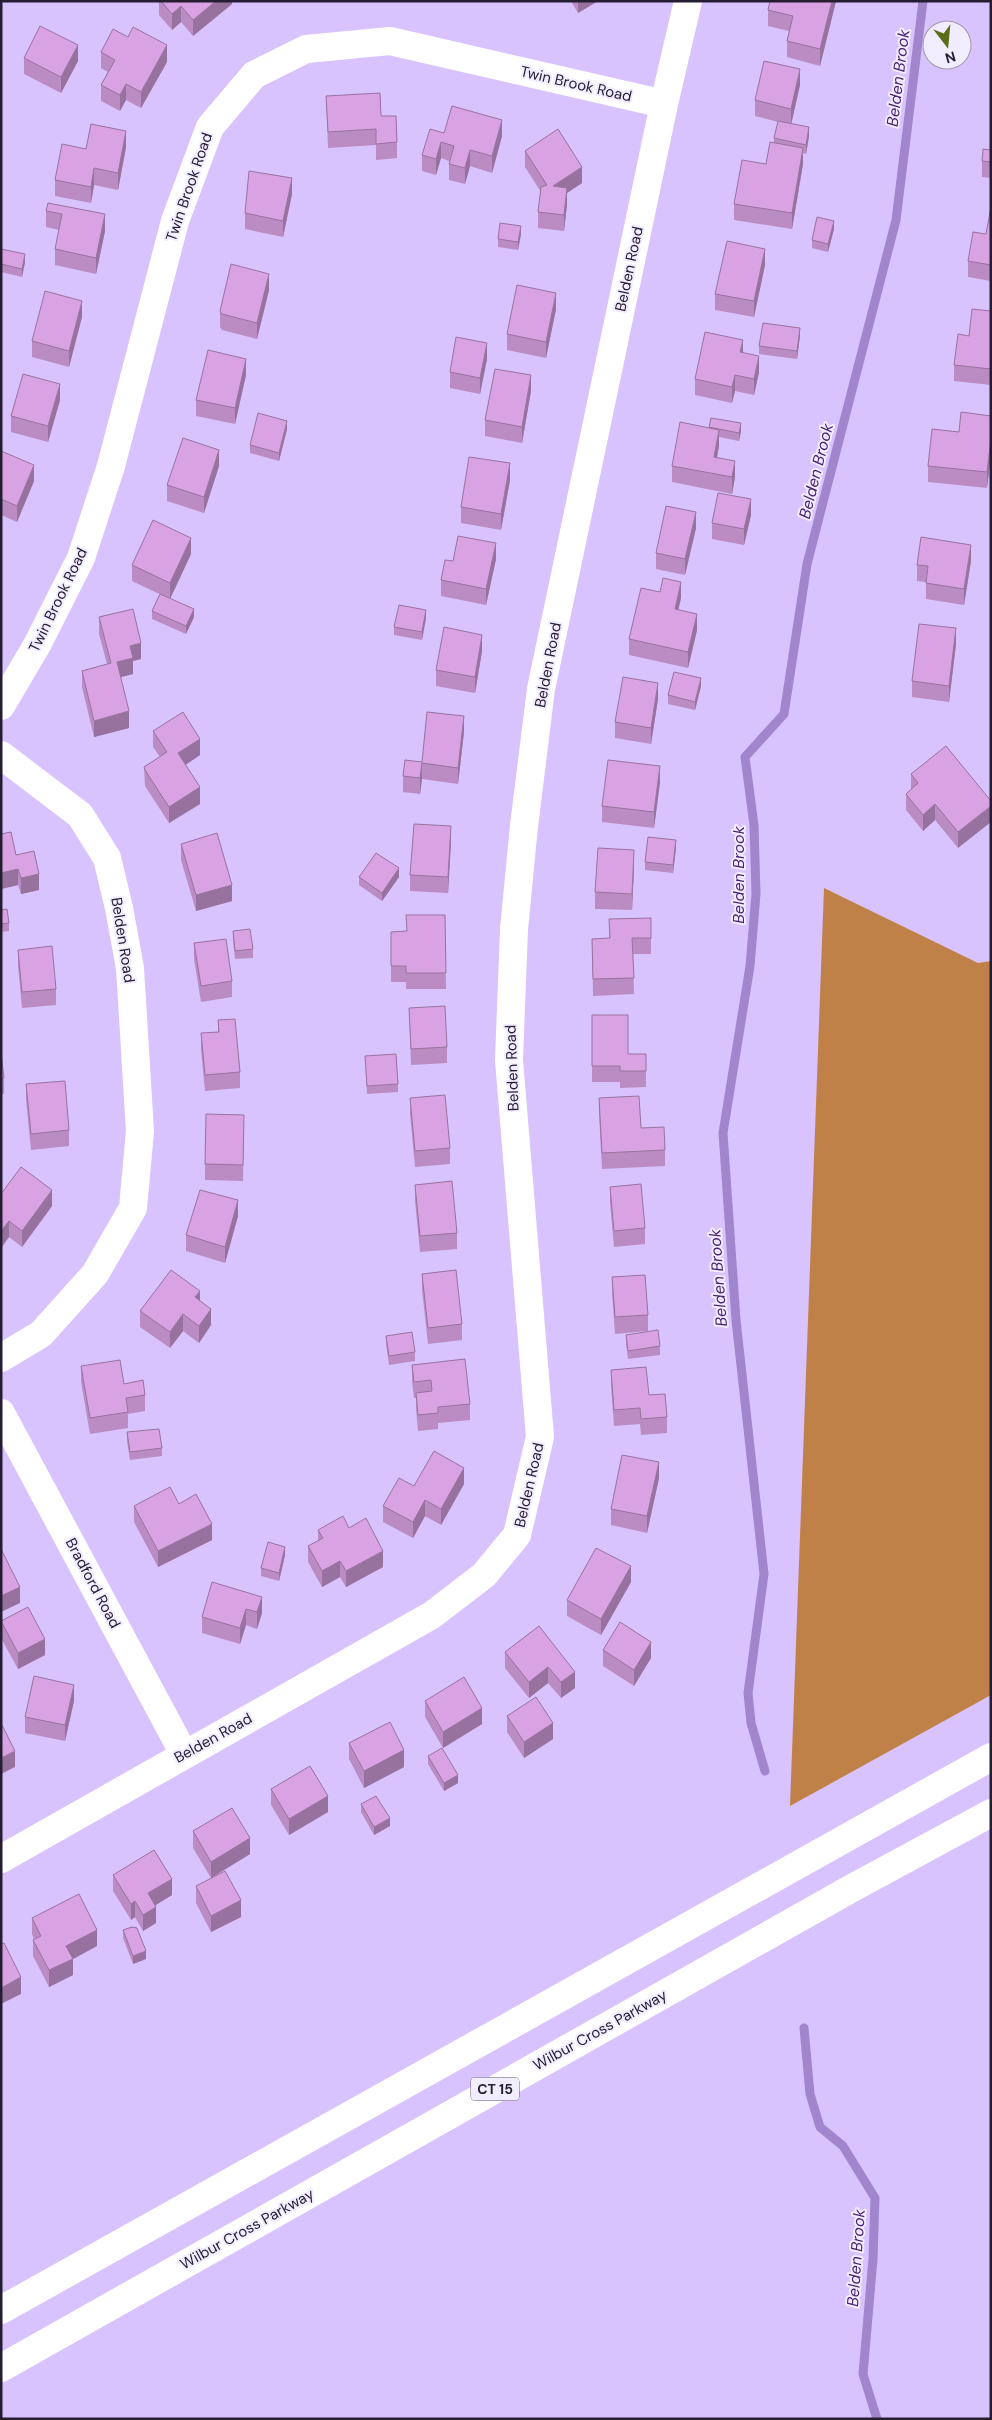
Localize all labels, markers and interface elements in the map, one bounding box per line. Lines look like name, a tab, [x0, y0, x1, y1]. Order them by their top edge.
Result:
north arrow	[922, 20, 972, 70]
water label: Belden Brook	[882, 27, 914, 128]
text: N	[943, 47, 958, 68]
street label: Twin Brook Road	[518, 61, 634, 107]
street label: Twin Brook Road	[161, 130, 217, 244]
street label: Belden Road	[610, 225, 648, 313]
water label: Belden Brook	[794, 420, 838, 521]
street label: Twin Brook Road	[24, 544, 92, 656]
street label: Belden Road	[530, 621, 566, 709]
water label: Belden Brook	[728, 825, 749, 924]
street label: Belden Road	[106, 896, 140, 984]
street label: Belden Road	[500, 1024, 524, 1112]
water label: Belden Brook	[704, 1228, 732, 1327]
street label: Belden Road	[510, 1441, 548, 1529]
street label: Bradford Road	[61, 1534, 125, 1632]
street label: Belden Road	[170, 1708, 256, 1768]
street label: Wilbur Cross Parkway	[530, 1985, 671, 2075]
road number: CT 15	[471, 2078, 519, 2100]
street label: Wilbur Cross Parkway	[177, 2184, 318, 2274]
water label: Belden Brook	[842, 2208, 870, 2307]

